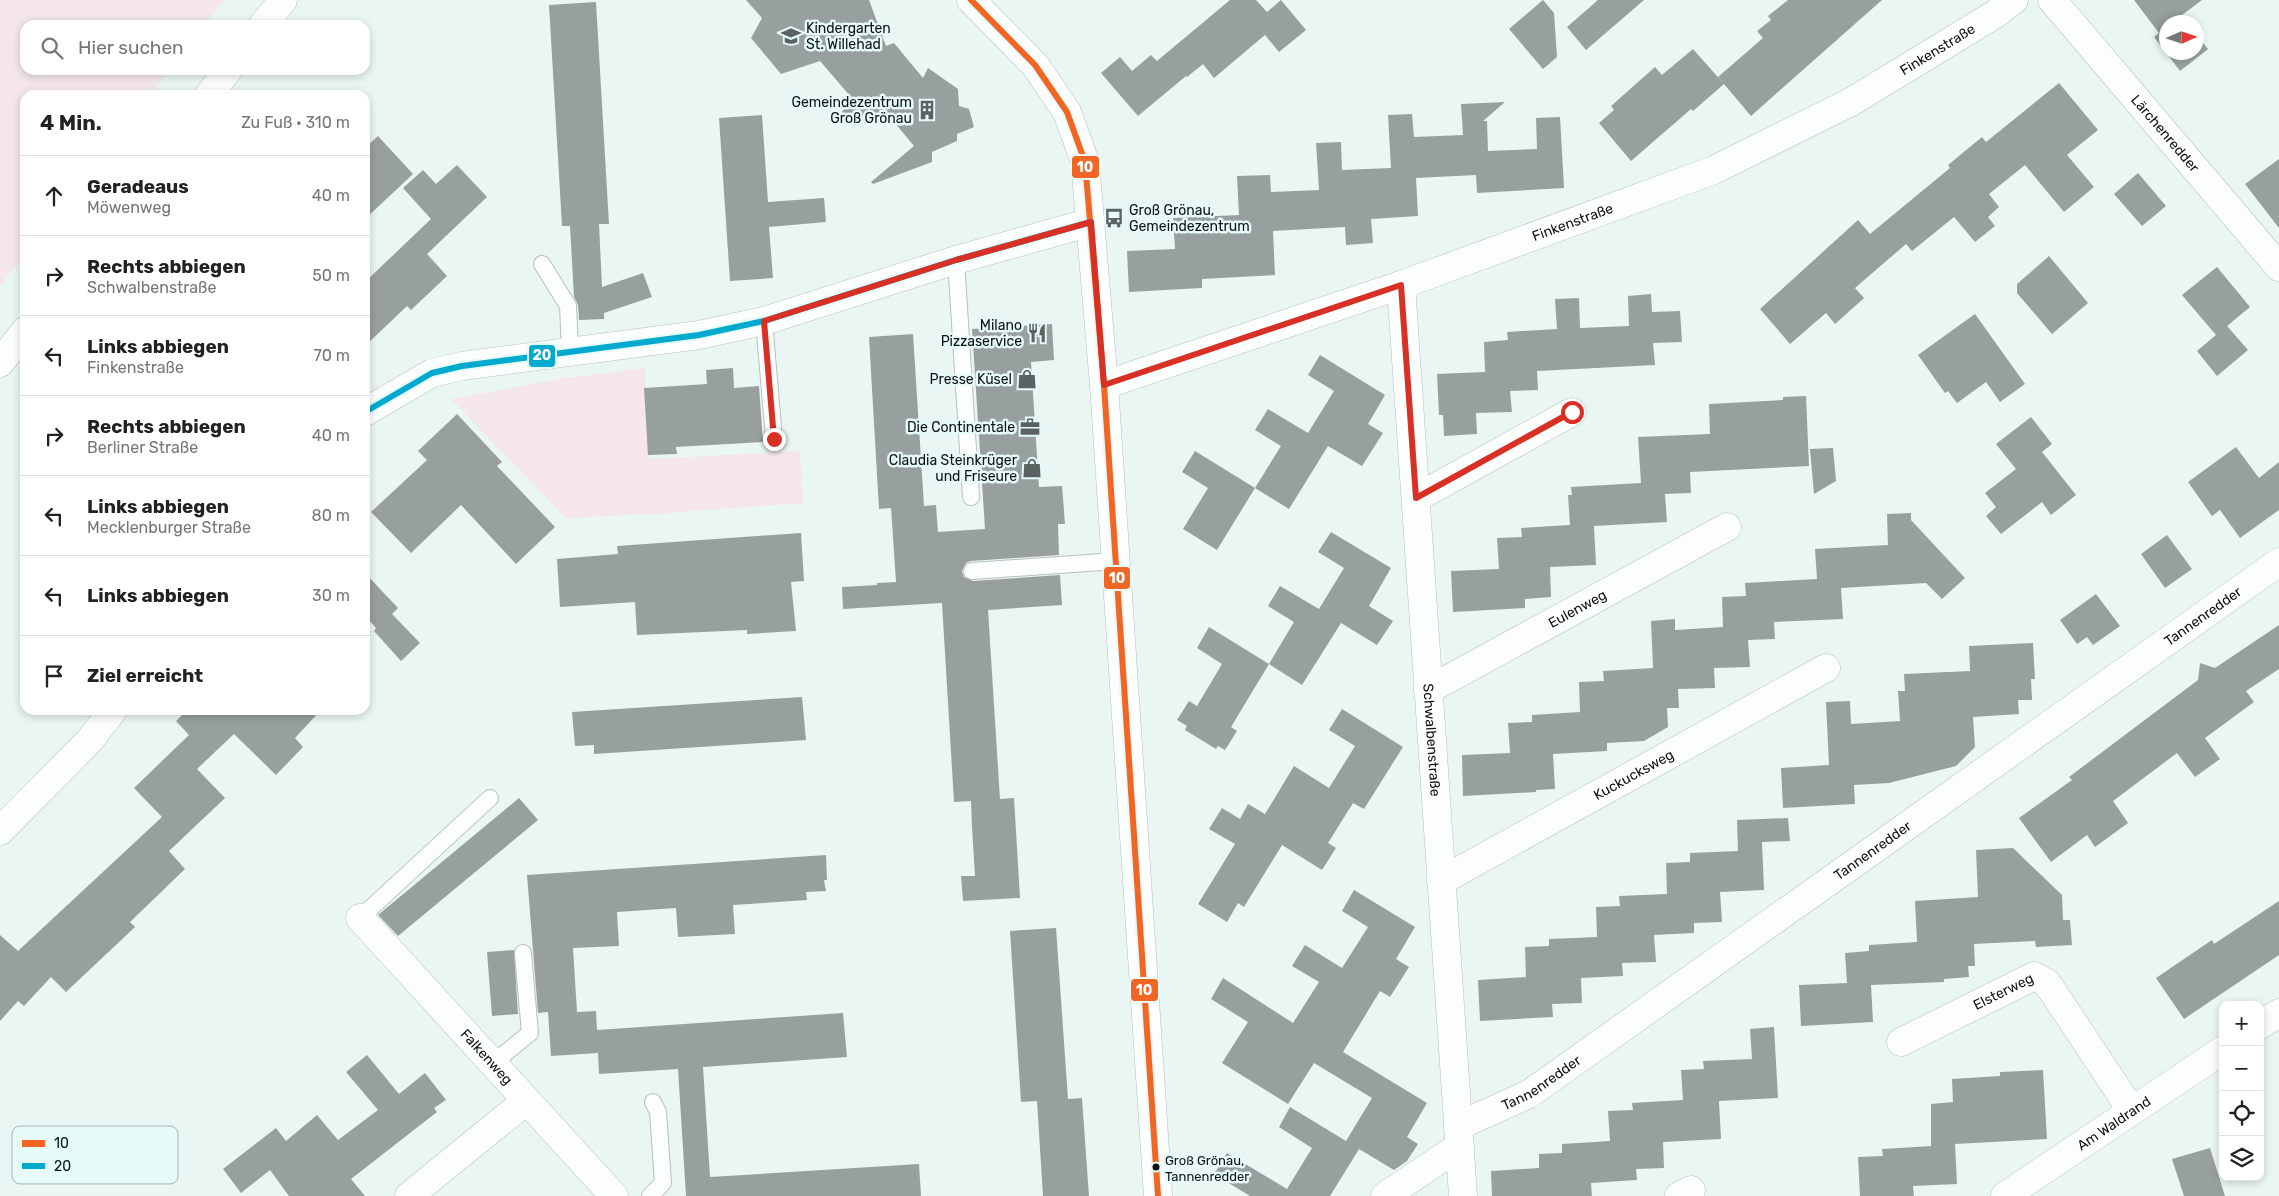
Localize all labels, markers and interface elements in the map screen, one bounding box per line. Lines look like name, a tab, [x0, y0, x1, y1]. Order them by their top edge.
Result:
north arrow	[2159, 15, 2204, 60]
search box	[20, 20, 370, 75]
place label: Kindergarten St. Willehad	[806, 20, 891, 53]
street label: Finkenstraße	[1897, 20, 1978, 79]
school or university icon: Kindergarten St. Willehad	[780, 25, 802, 47]
icon: search	[38, 34, 66, 62]
text: Hier suchen	[78, 36, 184, 59]
street label: Lärchenredder	[2128, 91, 2203, 176]
place label: Gemeindezentrum Groß Grönau	[791, 94, 912, 127]
building icon: Gemeindezentrum Groß Grönau	[916, 99, 938, 121]
text: 4 Min.	[40, 110, 102, 135]
text: Zu Fuß · 310 m	[241, 113, 350, 132]
line badge: 10	[1071, 155, 1100, 179]
text: 10	[1077, 159, 1093, 176]
text: Geradeaus	[87, 175, 189, 198]
icon: ahead	[40, 182, 68, 210]
text: 40 m	[312, 186, 350, 205]
text: Möwenweg	[87, 198, 171, 217]
street label: Finkenstraße	[1530, 199, 1615, 245]
place label: Groß Grönau, Gemeindezentrum	[1129, 202, 1250, 235]
bus stop icon: Groß Grönau, Gemeindezentrum	[1103, 207, 1125, 229]
text: Rechts abbiegen	[87, 255, 246, 278]
icon: right	[40, 262, 68, 290]
text: 50 m	[312, 266, 350, 285]
text: Schwalbenstraße	[87, 278, 216, 297]
place label: Milano Pizzaservice	[941, 317, 1022, 350]
restaurant icon: Milano Pizzaservice	[1026, 322, 1048, 344]
text: Links abbiegen	[87, 335, 229, 358]
icon: left	[40, 342, 68, 370]
line badge: 20	[528, 344, 556, 368]
text: 70 m	[313, 346, 350, 365]
text: 20	[533, 347, 551, 364]
text: Finkenstraße	[87, 358, 184, 377]
shop icon: Presse Küsel	[1016, 368, 1038, 390]
place label: Presse Küsel	[930, 371, 1012, 388]
route start	[1561, 401, 1584, 424]
text: Rechts abbiegen	[87, 415, 246, 438]
office icon: Die Continentale	[1019, 416, 1041, 438]
place label: Die Continentale	[907, 419, 1015, 436]
icon: right	[40, 422, 68, 450]
text: 40 m	[312, 426, 350, 445]
route end	[763, 428, 786, 451]
text: Berliner Straße	[87, 438, 198, 457]
place label: Claudia Steinkrüger und Friseure	[889, 452, 1018, 485]
shop icon: Claudia Steinkrüger und Friseure	[1021, 457, 1043, 479]
text: Links abbiegen	[87, 495, 229, 518]
icon: left	[40, 502, 68, 530]
text: 80 m	[312, 506, 350, 525]
text: Mecklenburger Straße	[87, 518, 251, 537]
line badge: 10	[1103, 566, 1131, 590]
text: 10	[1109, 570, 1125, 587]
icon: left	[40, 582, 68, 610]
street label: Tannenredder	[2161, 582, 2245, 649]
text: Links abbiegen	[87, 584, 229, 607]
text: 30 m	[312, 586, 350, 605]
street label: Eulenweg	[1545, 586, 1609, 631]
icon: arrive	[40, 662, 68, 690]
text: Ziel erreicht	[87, 664, 203, 687]
street label: Schwalbenstraße	[1420, 683, 1444, 797]
street label: Kuckucksweg	[1590, 746, 1677, 803]
street label: Tannenredder	[1831, 817, 1915, 884]
street label: Elsterweg	[1970, 969, 2036, 1013]
line badge: 10	[1130, 978, 1159, 1002]
text: 10	[1136, 982, 1152, 999]
map controls	[2219, 1001, 2264, 1181]
button: +	[2219, 1001, 2264, 1046]
street label: Falkenweg	[457, 1025, 516, 1088]
button: −	[2219, 1046, 2264, 1091]
street label: Tannenredder	[1499, 1051, 1585, 1114]
button: locate	[2219, 1091, 2264, 1136]
street label: Am Waldrand	[2074, 1092, 2154, 1154]
legend	[12, 1126, 178, 1184]
text: 10	[54, 1135, 69, 1152]
button: layers	[2219, 1136, 2264, 1181]
place label: Groß Grönau, Tannenredder	[1165, 1153, 1249, 1184]
text: 20	[54, 1158, 71, 1175]
marker: Groß Grönau, Tannenredder	[1151, 1162, 1161, 1172]

